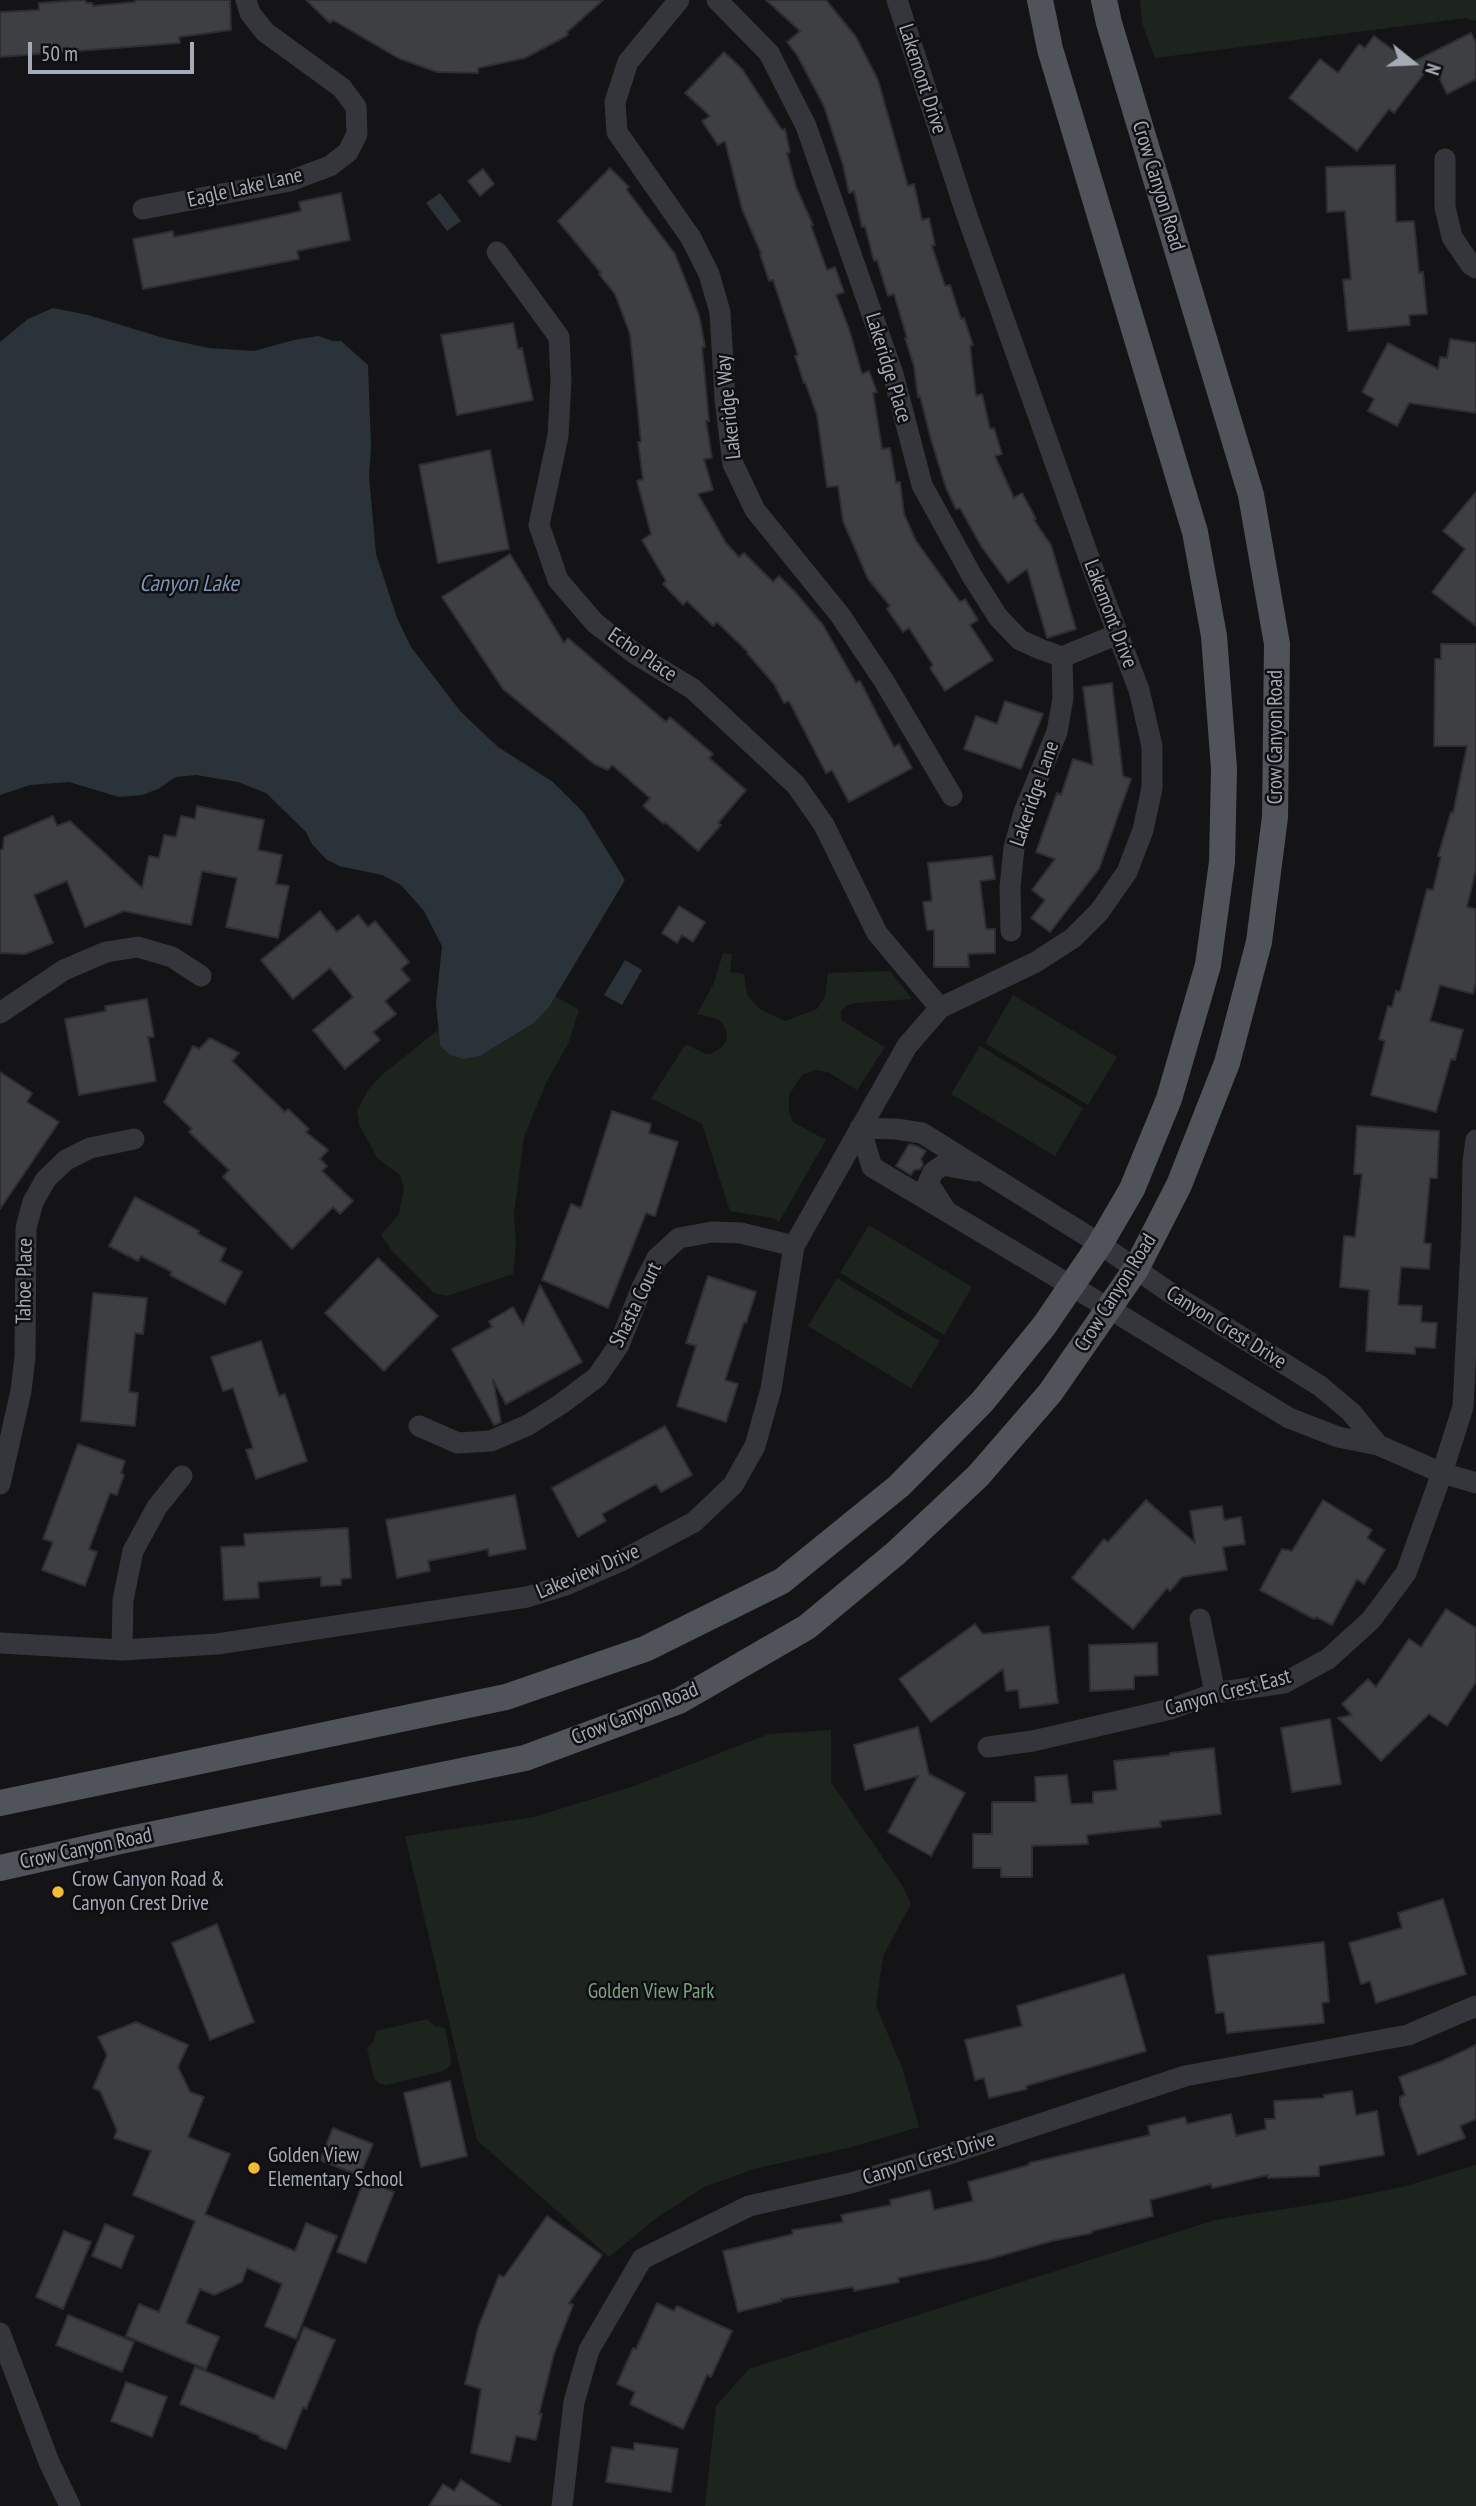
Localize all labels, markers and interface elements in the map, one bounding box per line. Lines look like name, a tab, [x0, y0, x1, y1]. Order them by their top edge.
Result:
street label: Lakemont Drive	[892, 21, 952, 137]
scale bar	[32, 28, 198, 72]
north arrow	[1378, 28, 1448, 98]
text: 50 m	[41, 40, 78, 67]
text: N	[1420, 61, 1446, 78]
street label: Crow Canyon Road	[1126, 118, 1190, 254]
street label: Eagle Lake Lane	[185, 163, 305, 213]
street label: Lakeridge Place	[859, 310, 917, 426]
street label: Lakeridge Way	[711, 354, 747, 460]
street label: Lakemont Drive	[1078, 556, 1142, 672]
water label: Canyon Lake	[139, 570, 239, 598]
street label: Echo Place	[603, 623, 681, 687]
street label: Crow Canyon Road	[1263, 670, 1289, 804]
street label: Lakeridge Lane	[1005, 738, 1065, 850]
street label: Crow Canyon Road	[1070, 1229, 1162, 1357]
street label: Tahoe Place	[12, 1238, 38, 1324]
street label: Shasta Court	[605, 1258, 667, 1352]
street label: Canyon Crest Drive	[1161, 1281, 1291, 1375]
street label: Lakeview Drive	[533, 1539, 643, 1605]
street label: Canyon Crest East	[1162, 1664, 1294, 1722]
street label: Crow Canyon Road	[568, 1677, 702, 1751]
street label: Crow Canyon Road	[18, 1823, 154, 1875]
place label: Crow Canyon Road & Canyon Crest Drive	[72, 1867, 224, 1917]
marker: Crow Canyon Road & Canyon Crest Drive	[50, 1884, 66, 1900]
park label: Golden View Park	[588, 1979, 714, 2005]
street label: Canyon Crest Drive	[860, 2127, 998, 2191]
place label: Golden View Elementary School	[268, 2143, 403, 2193]
marker: Golden View Elementary School	[246, 2160, 262, 2176]

